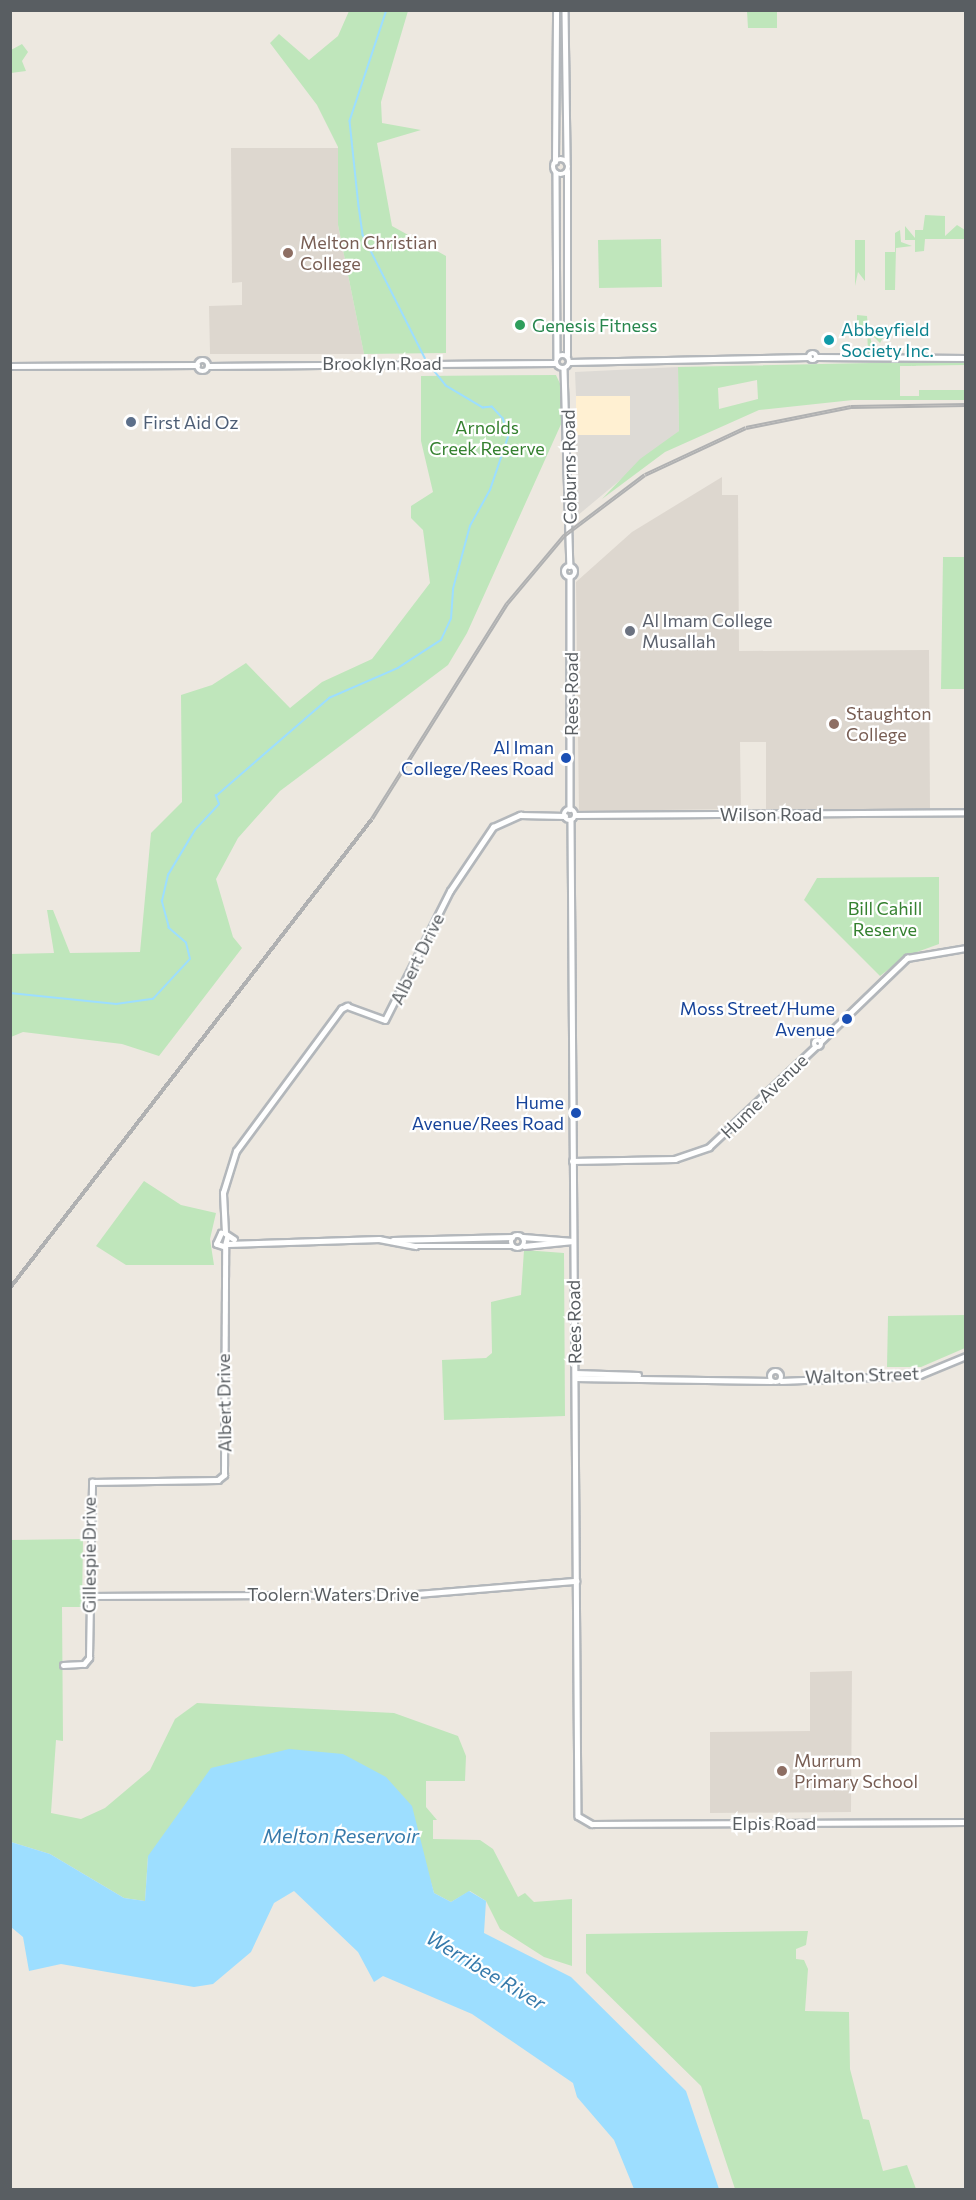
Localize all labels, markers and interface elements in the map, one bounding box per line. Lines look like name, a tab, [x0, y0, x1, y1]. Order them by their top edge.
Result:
place label: Melton Christian College	[300, 232, 437, 274]
marker: Melton Christian College	[281, 246, 295, 260]
place label: Genesis Fitness	[532, 314, 657, 336]
marker: Genesis Fitness	[513, 318, 527, 332]
place label: Abbeyfield Society Inc.	[841, 319, 934, 362]
marker: Abbeyfield Society Inc.	[822, 333, 836, 347]
street label: Brooklyn Road	[322, 352, 442, 374]
street label: Coburns Road	[557, 409, 581, 525]
place label: First Aid Oz	[143, 411, 238, 433]
marker: First Aid Oz	[124, 415, 138, 429]
park label: Arnolds Creek Reserve	[429, 417, 545, 460]
place label: Al Imam College Musallah	[642, 610, 773, 652]
marker: Al Imam College Musallah	[623, 624, 637, 638]
street label: Rees Road	[560, 652, 582, 736]
place label: Staughton College	[846, 703, 932, 746]
marker: Staughton College	[827, 717, 841, 731]
place label: Al Iman College/Rees Road	[401, 737, 554, 780]
marker: Al Iman College/Rees Road	[559, 751, 573, 765]
street label: Wilson Road	[720, 803, 822, 825]
park label: Bill Cahill Reserve	[848, 898, 922, 940]
street label: Albert Drive	[386, 910, 448, 1008]
place label: Moss Street/Hume Avenue	[680, 998, 835, 1040]
marker: Moss Street/Hume Avenue	[840, 1012, 854, 1026]
street label: Hume Avenue	[716, 1049, 812, 1143]
place label: Hume Avenue/Rees Road	[412, 1092, 564, 1134]
marker: Hume Avenue/Rees Road	[569, 1106, 583, 1120]
street label: Rees Road	[562, 1280, 586, 1364]
street label: Albert Drive	[212, 1354, 236, 1452]
street label: Walton Street	[805, 1362, 919, 1388]
street label: Gillespie Drive	[78, 1497, 100, 1613]
street label: Toolern Waters Drive	[247, 1583, 419, 1605]
place label: Murrum Primary School	[794, 1750, 918, 1792]
marker: Murrum Primary School	[775, 1764, 789, 1778]
street label: Elpis Road	[732, 1812, 816, 1834]
water label: Melton Reservoir	[263, 1823, 419, 1847]
water label: Werribee River	[422, 1925, 550, 2015]

